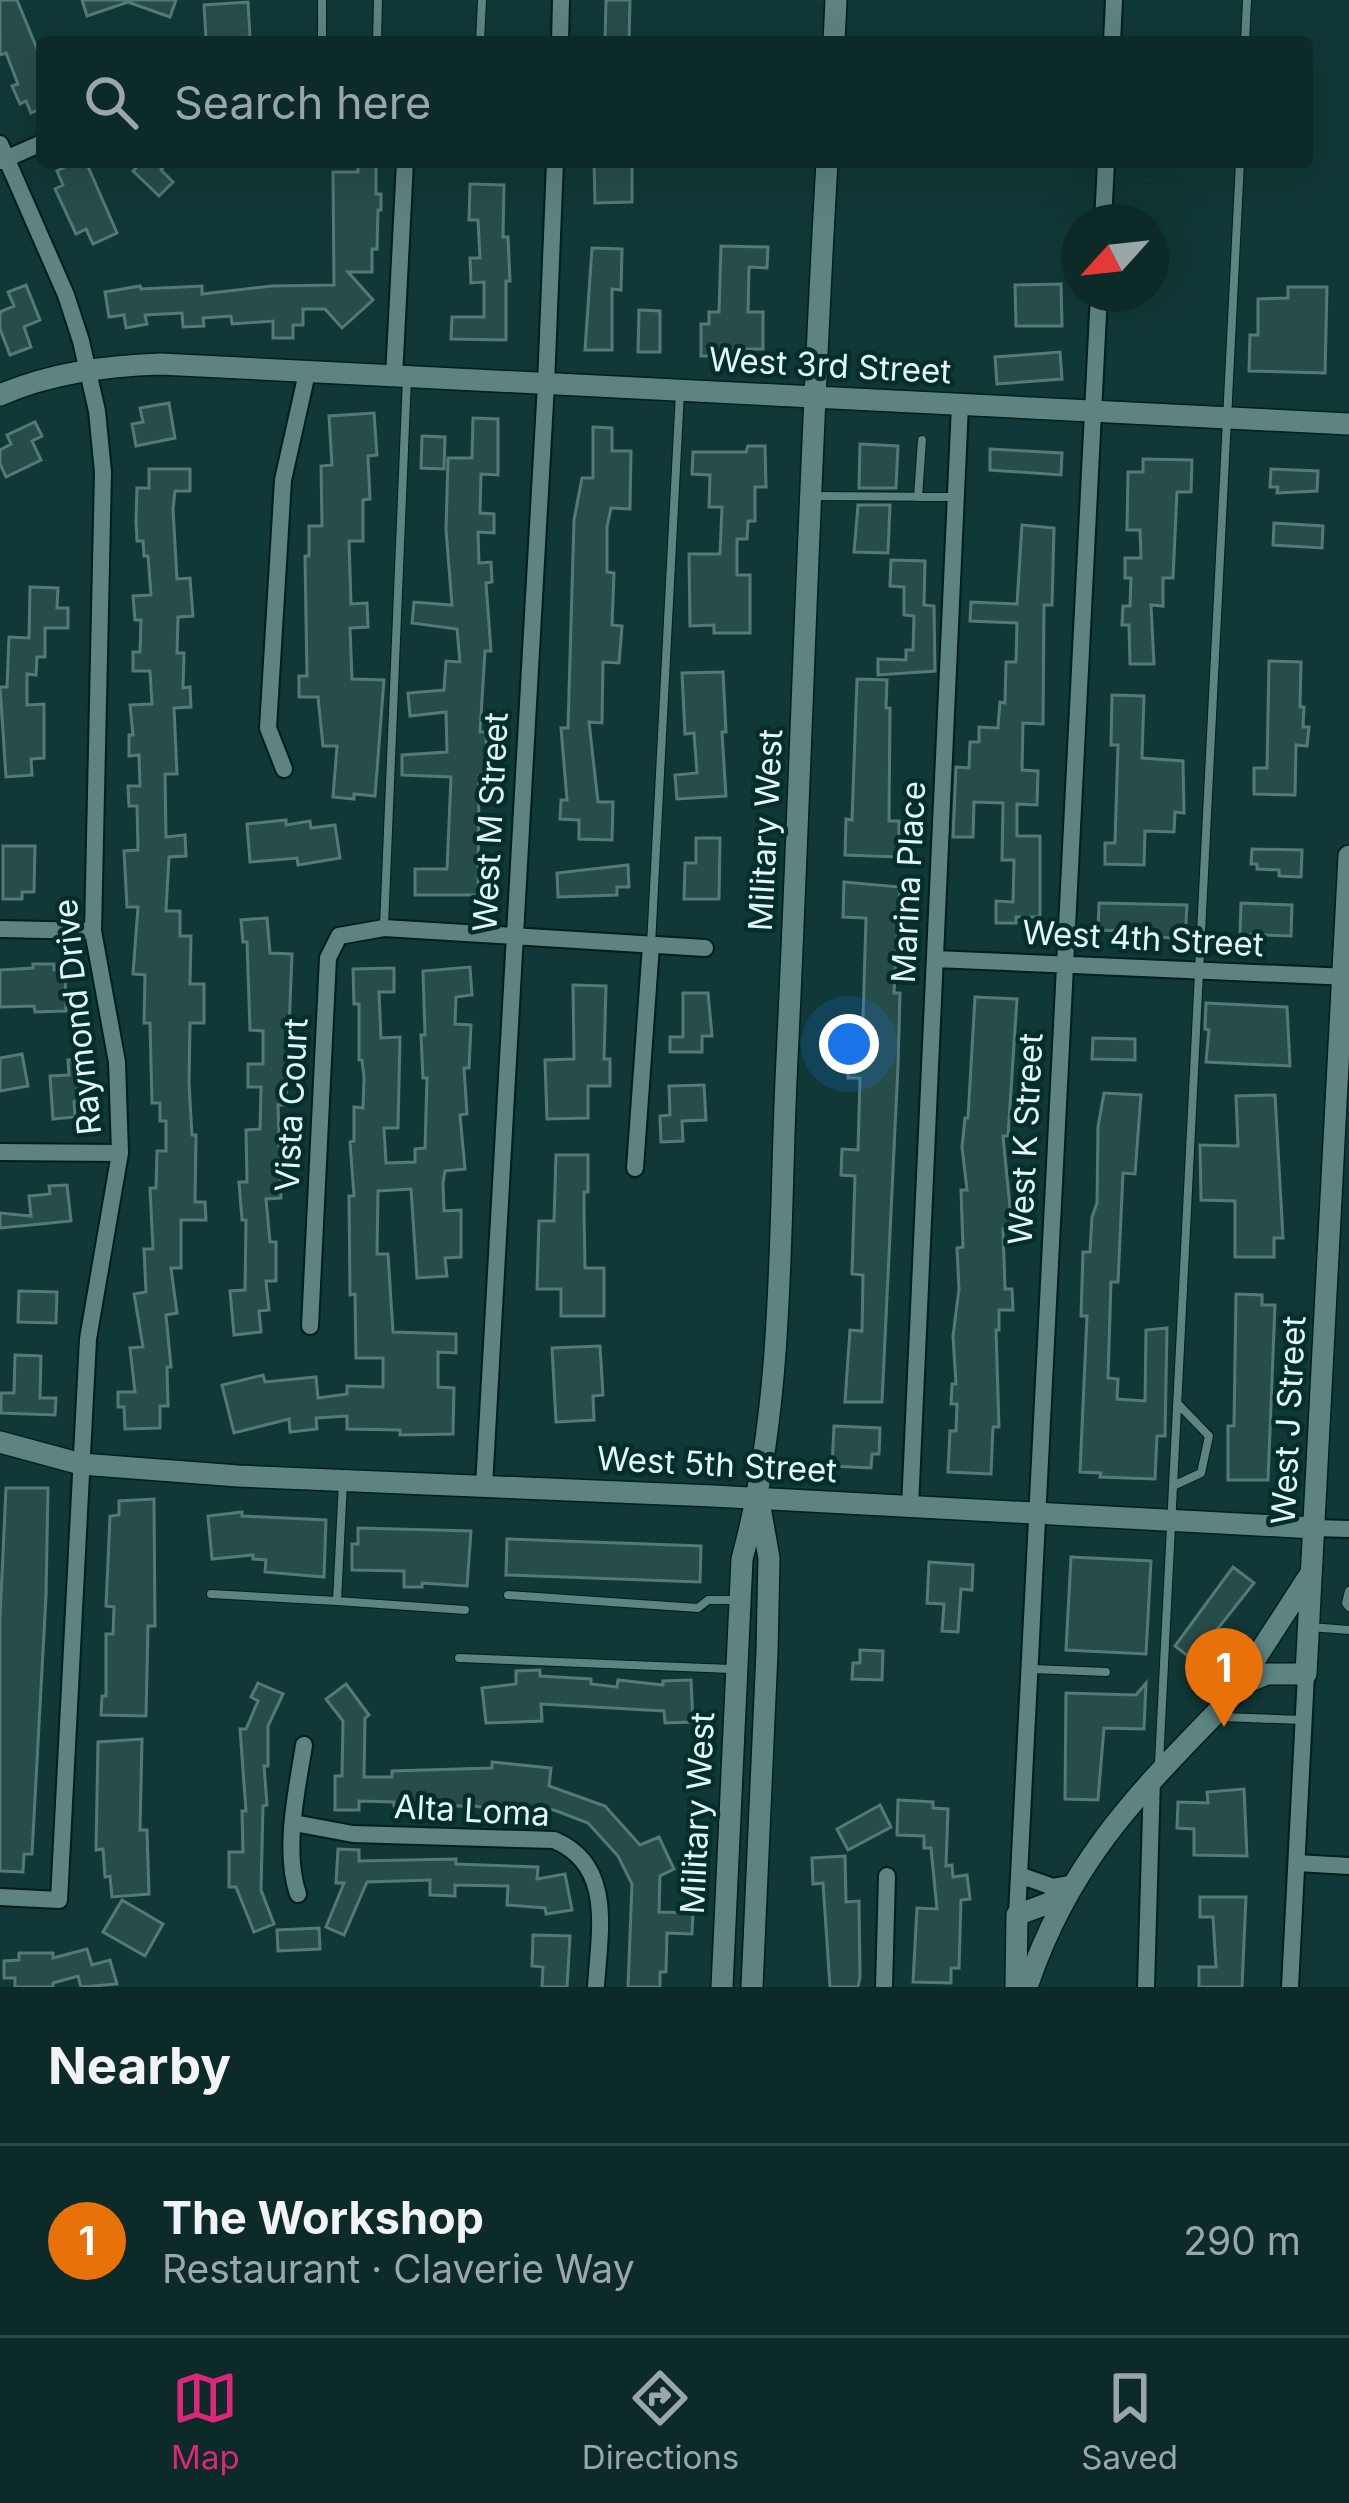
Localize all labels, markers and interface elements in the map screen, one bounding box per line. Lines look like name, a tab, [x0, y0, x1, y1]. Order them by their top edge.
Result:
search box	[36, 36, 1313, 168]
icon: search	[78, 69, 144, 135]
text: Search here	[174, 75, 431, 130]
north arrow	[1061, 204, 1169, 312]
street label: West 3rd Street	[708, 339, 952, 391]
street label: West M Street	[464, 711, 516, 933]
street label: Military West	[740, 728, 790, 932]
street label: Marina Place	[883, 780, 933, 984]
street label: Raymond Drive	[45, 897, 109, 1137]
street label: West 4th Street	[1021, 912, 1265, 964]
your location	[819, 1014, 879, 1074]
street label: Vista Court	[266, 1017, 316, 1193]
street label: West K Street	[999, 1032, 1051, 1246]
street label: West J Street	[1263, 1314, 1313, 1525]
street label: West 5th Street	[596, 1438, 838, 1490]
pin: 1	[1185, 1628, 1263, 1727]
street label: Military West	[672, 1711, 722, 1915]
street label: Alta Loma	[393, 1786, 551, 1834]
text: Nearby	[48, 2035, 231, 2096]
text: The Workshop	[162, 2190, 484, 2245]
text: 1	[79, 2217, 95, 2264]
text: 290 m	[1183, 2217, 1301, 2264]
text: Restaurant · Claverie Way	[162, 2245, 635, 2292]
tab: Map	[171, 2365, 240, 2477]
tab: Directions	[582, 2365, 739, 2477]
tab: Saved	[1081, 2365, 1178, 2477]

